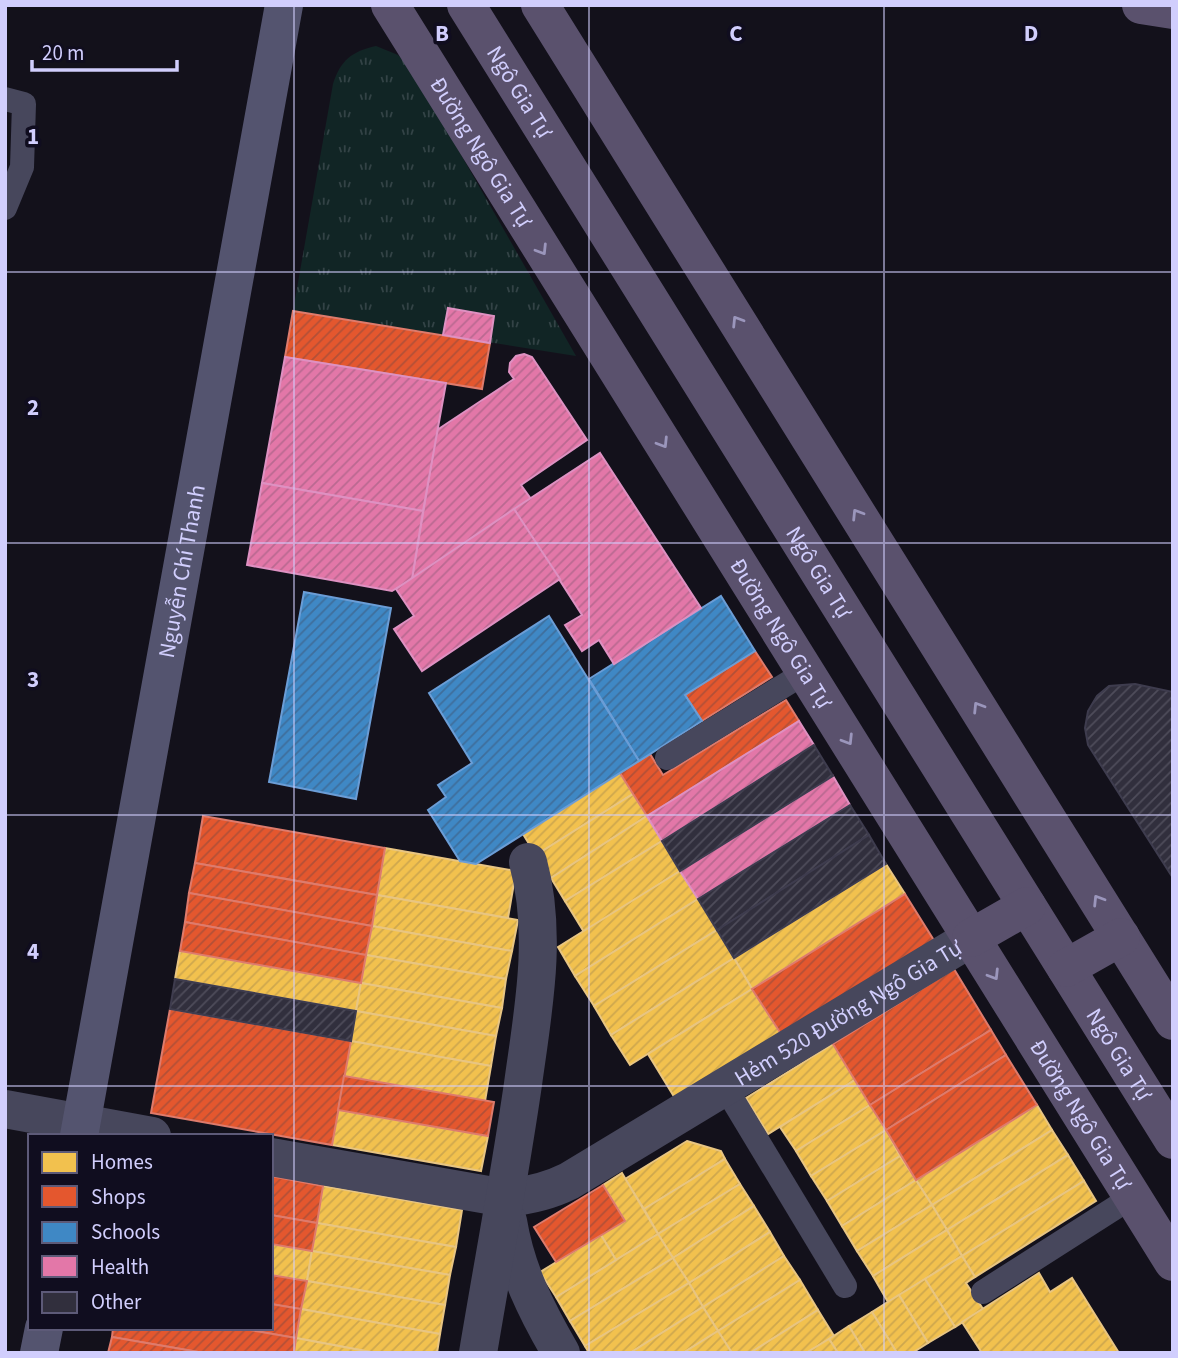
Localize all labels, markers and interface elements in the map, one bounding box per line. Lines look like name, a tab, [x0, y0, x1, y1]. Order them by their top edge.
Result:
text: B	[435, 17, 449, 50]
text: C	[729, 17, 743, 50]
text: D	[1024, 17, 1038, 50]
scale bar	[32, 28, 177, 72]
text: 20 m	[42, 38, 84, 68]
street label: Ngô Gia Tự	[478, 39, 561, 145]
street label: Đường Ngô Gia Tự	[422, 71, 541, 234]
text: 1	[27, 120, 39, 153]
one-way arrow	[534, 243, 547, 256]
one-way arrow	[733, 315, 746, 328]
text: 2	[27, 391, 39, 424]
one-way arrow	[654, 436, 667, 449]
street label: Nguyễn Chí Thanh	[150, 482, 214, 661]
one-way arrow	[853, 509, 866, 522]
street label: Ngô Gia Tự	[777, 520, 860, 625]
street label: Đường Ngô Gia Tự	[721, 552, 840, 715]
text: 3	[27, 663, 39, 696]
one-way arrow	[973, 702, 986, 715]
one-way arrow	[840, 733, 853, 746]
one-way arrow	[1093, 895, 1106, 908]
street label: Hẻm 520 Đường Ngô Gia Tự	[728, 931, 969, 1094]
text: 4	[27, 935, 39, 968]
one-way arrow	[986, 968, 999, 981]
street label: Ngô Gia Tự	[1078, 1002, 1161, 1107]
street label: Đường Ngô Gia Tự	[1021, 1033, 1140, 1197]
legend	[28, 1134, 273, 1330]
text: Homes	[91, 1147, 153, 1177]
text: Shops	[91, 1182, 146, 1212]
text: Schools	[91, 1217, 160, 1247]
text: Health	[91, 1252, 149, 1282]
text: Other	[91, 1287, 142, 1317]

